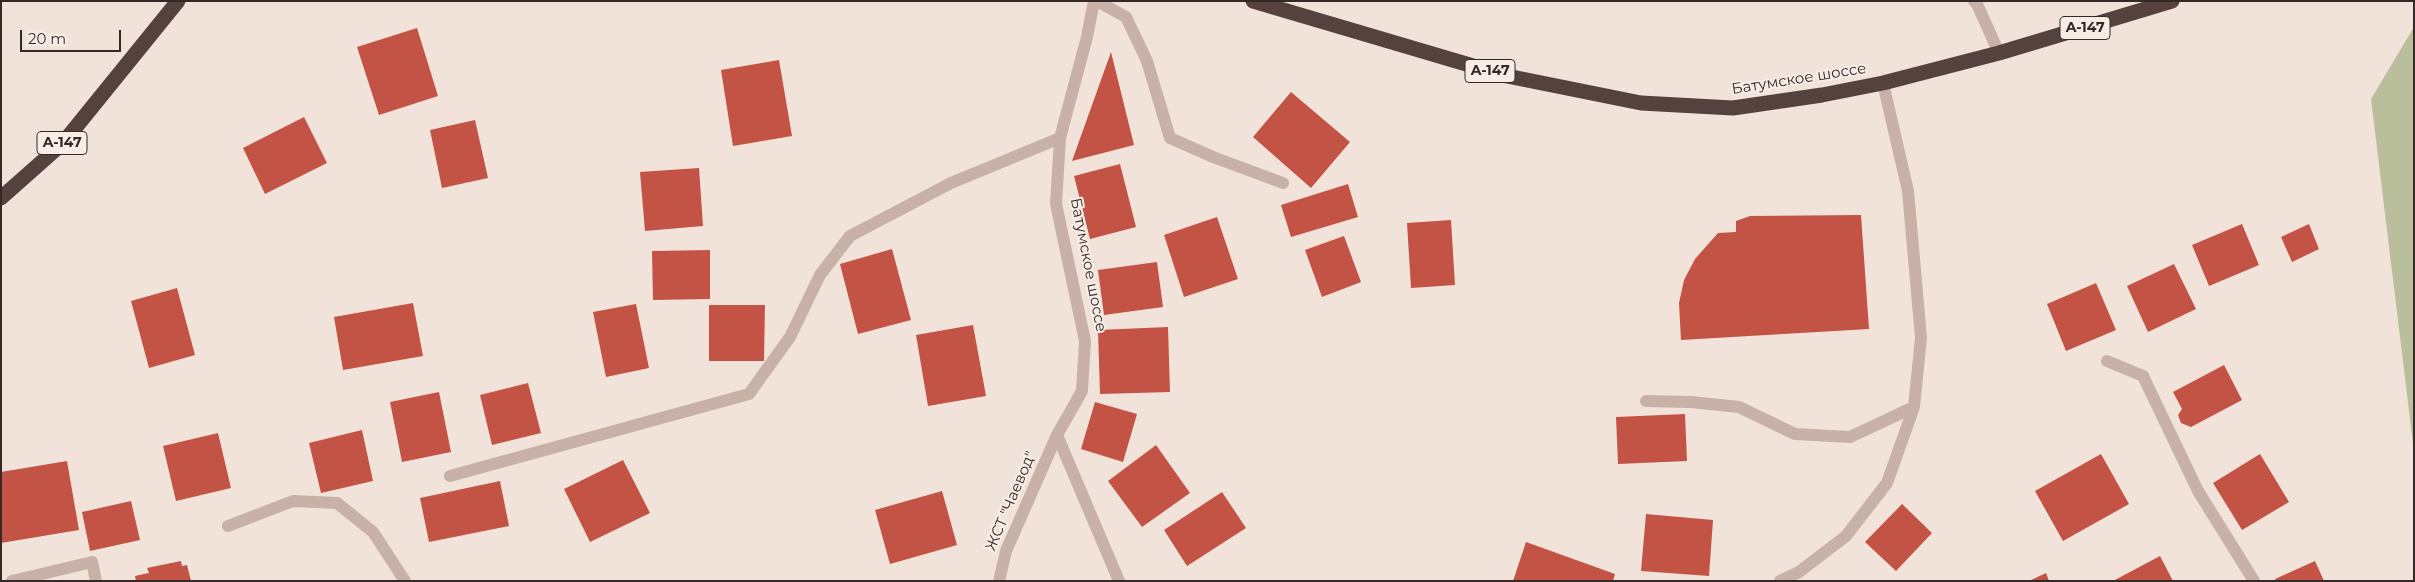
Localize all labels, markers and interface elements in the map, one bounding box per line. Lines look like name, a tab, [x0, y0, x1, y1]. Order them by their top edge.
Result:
road number: А-147	[2060, 16, 2110, 40]
scale bar	[22, 20, 124, 52]
text: 20 m	[28, 29, 66, 48]
road number: А-147	[1465, 59, 1515, 82]
street label: Батумское шоссе	[1730, 59, 1868, 99]
road number: А-147	[37, 132, 87, 154]
street label: Батумское шоссе	[1066, 197, 1110, 333]
street label: ЖСТ "Чаевод"	[982, 449, 1040, 553]

